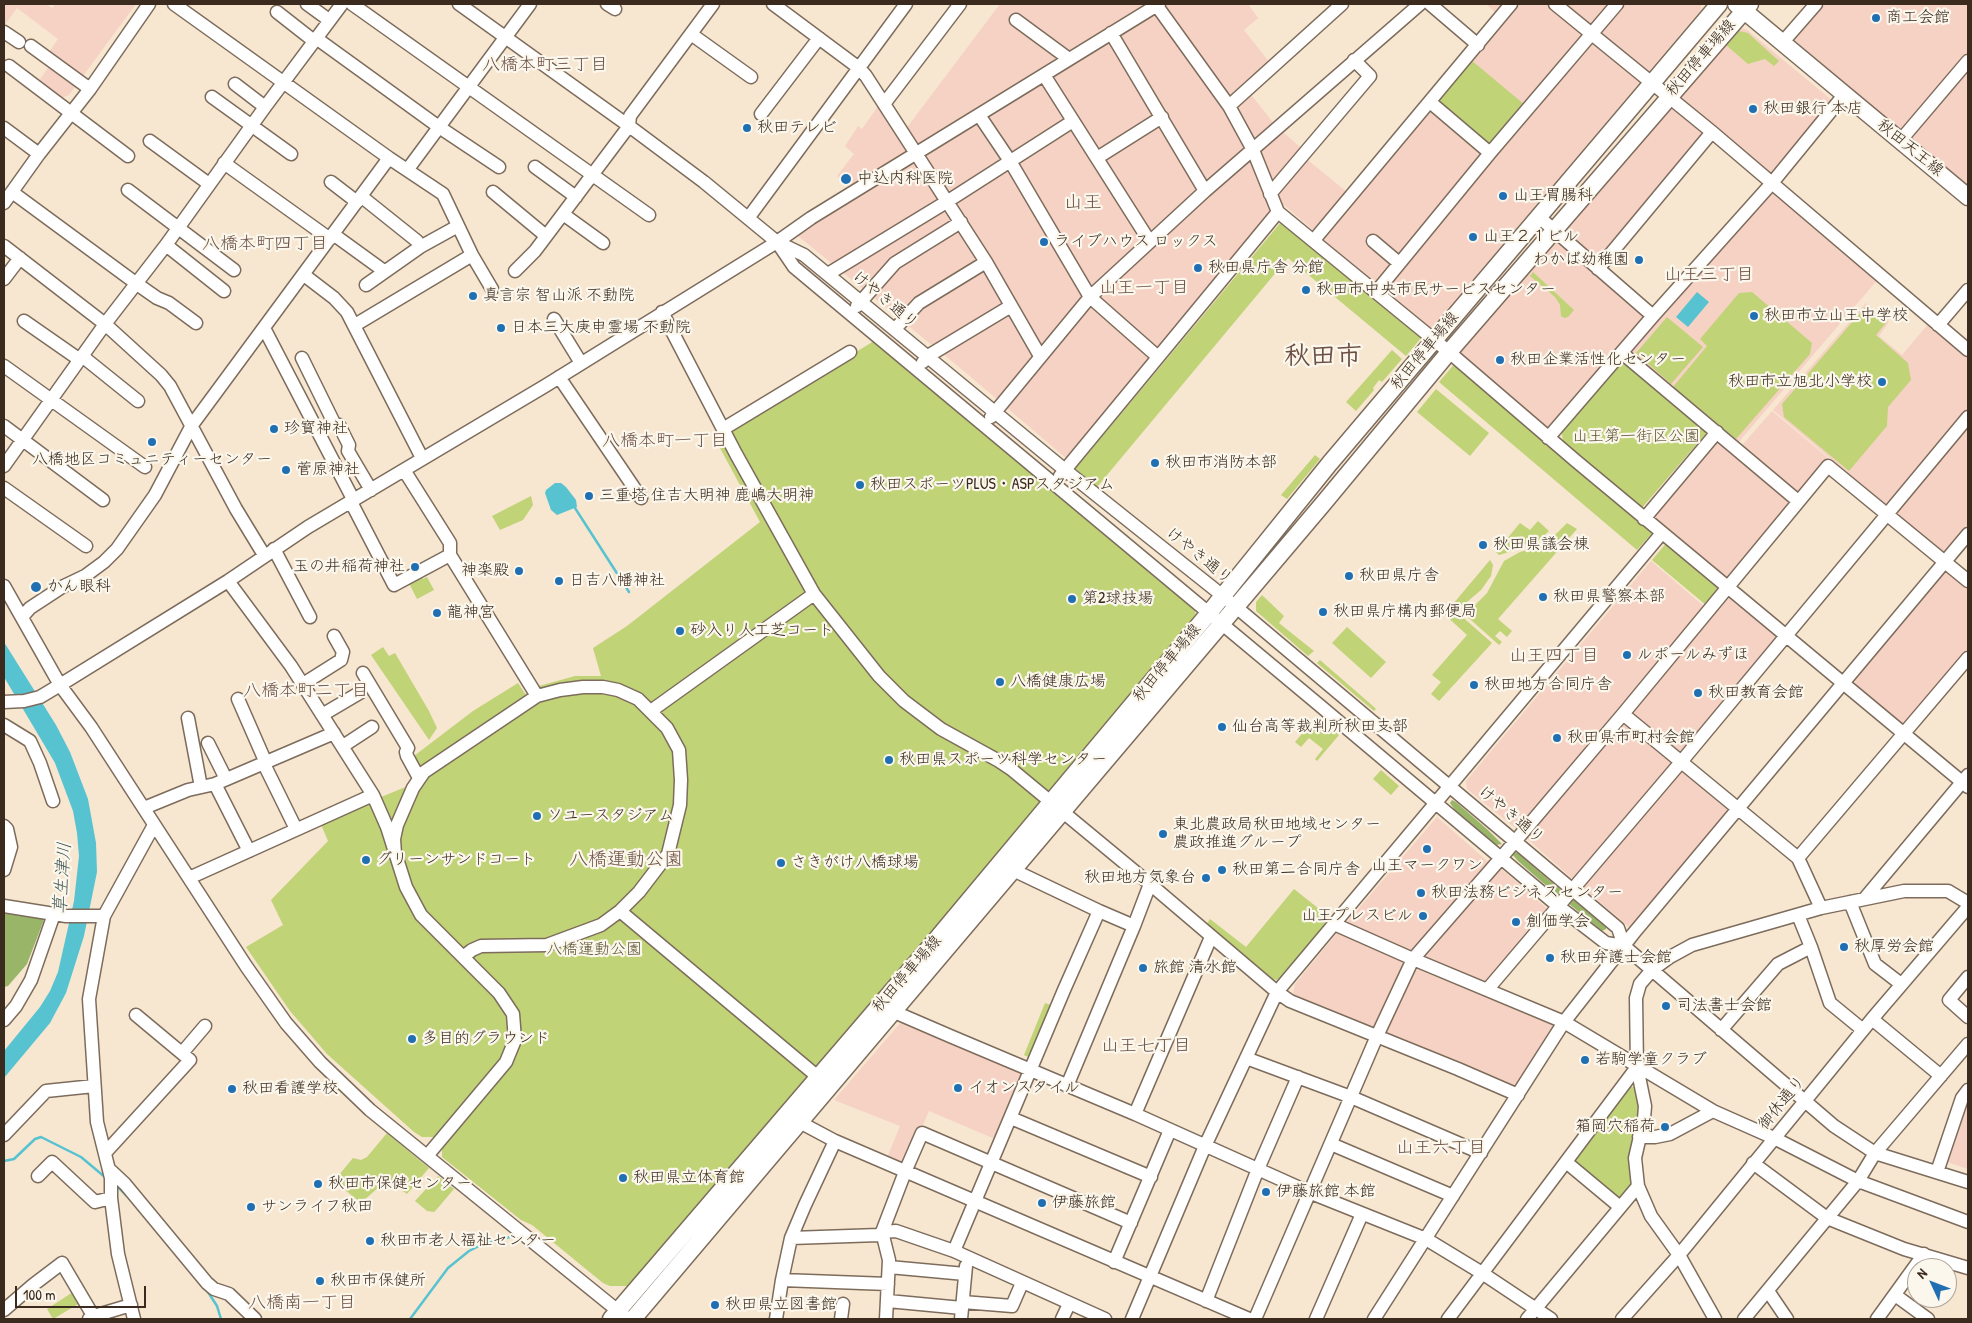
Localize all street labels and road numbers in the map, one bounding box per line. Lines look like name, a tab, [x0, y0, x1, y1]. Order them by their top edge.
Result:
street label: 秋田停車場線	[1662, 15, 1740, 101]
street label: 秋田天王線	[1873, 115, 1947, 181]
street label: けやき通り	[848, 267, 922, 333]
street label: 秋田停車場線	[1387, 308, 1463, 394]
street label: けやき通り	[1162, 523, 1236, 589]
street label: 秋田停車場線	[1129, 620, 1205, 706]
street label: けやき通り	[1474, 782, 1548, 848]
street label: 秋田停車場線	[868, 931, 946, 1017]
street label: 御休通り	[1754, 1072, 1810, 1134]

